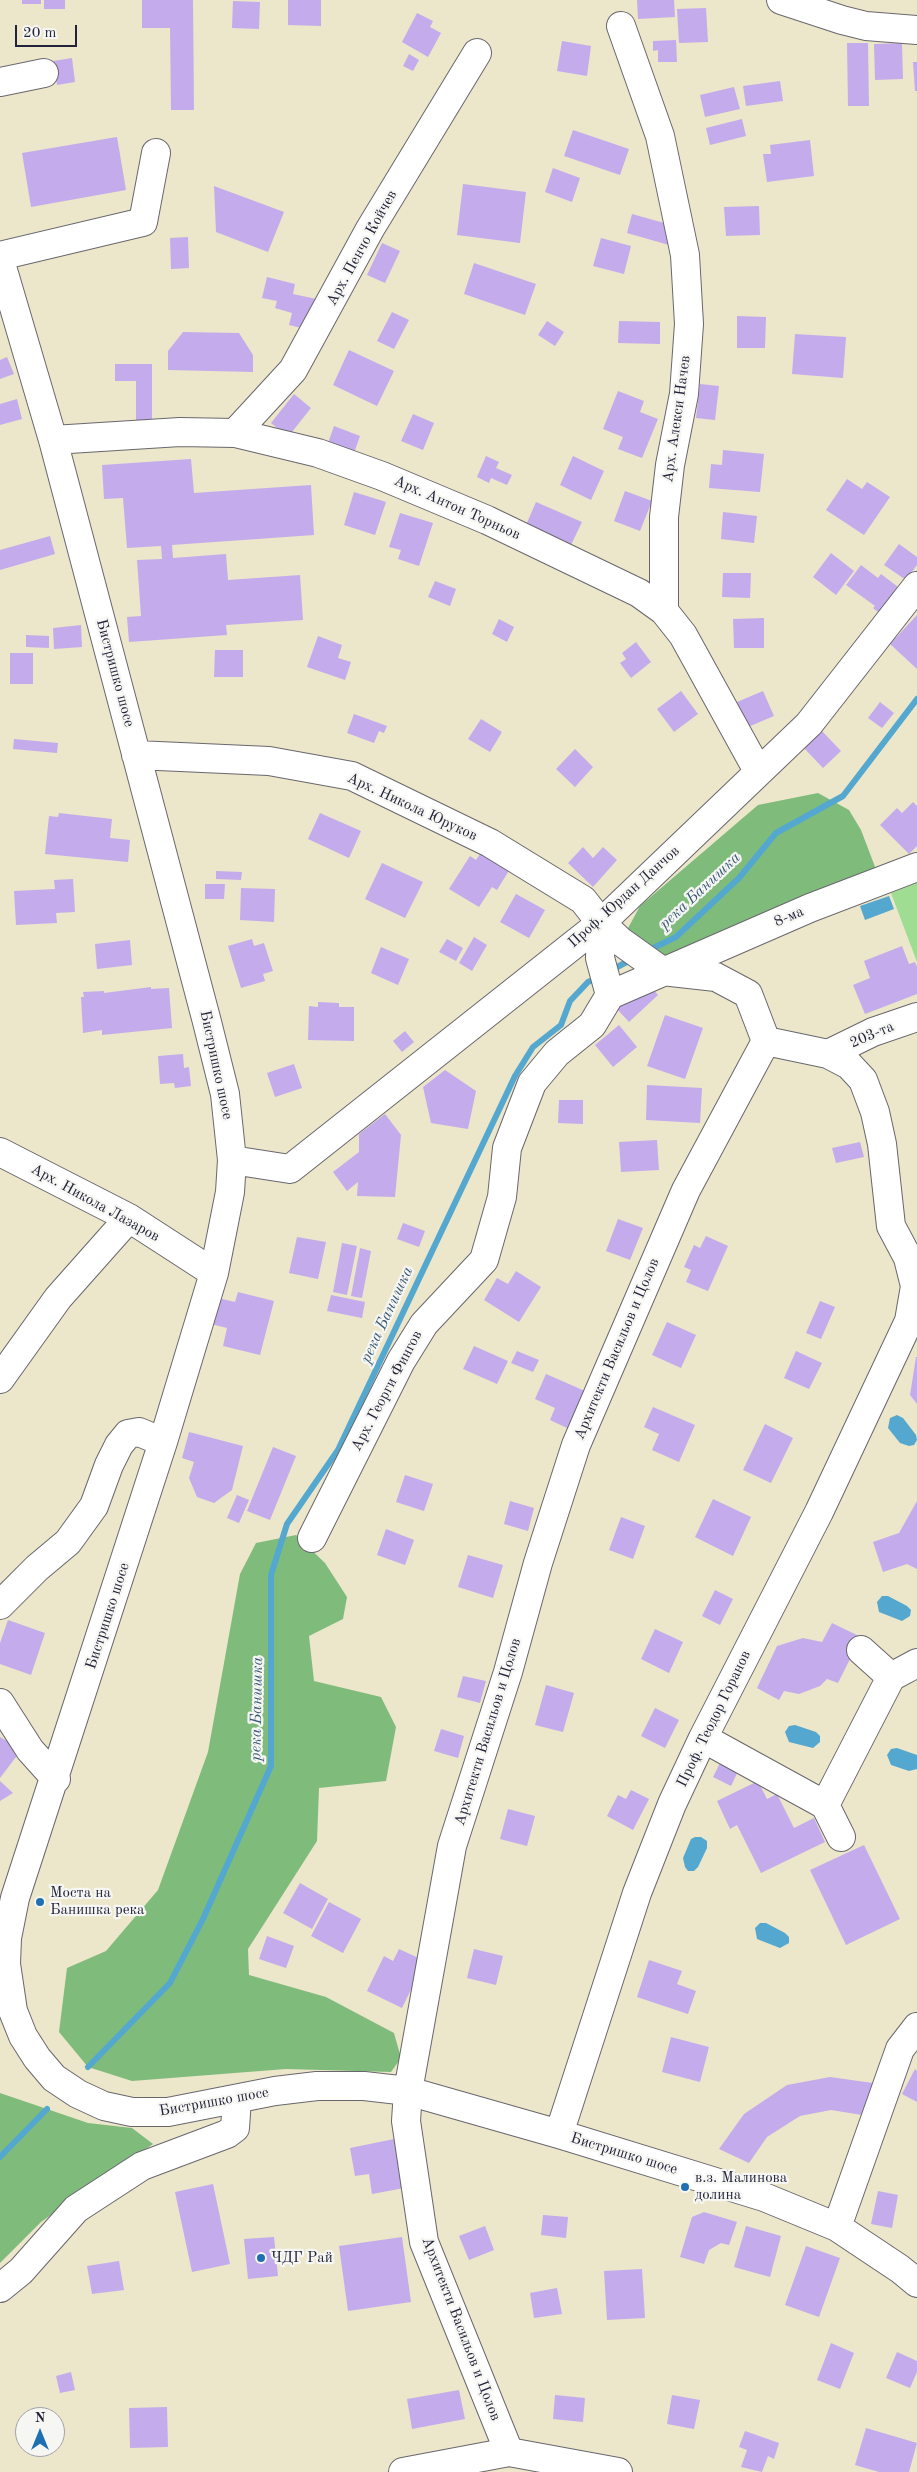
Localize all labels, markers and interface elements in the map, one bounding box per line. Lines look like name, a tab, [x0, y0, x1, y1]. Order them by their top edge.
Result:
scale bar	[18, 15, 80, 47]
text: 20 m	[23, 26, 57, 41]
street label: Арх. Пенчо Койчев	[323, 187, 401, 309]
street label: Арх. Алекси Начев	[659, 354, 695, 484]
street label: Арх. Антон Торньов	[391, 472, 523, 544]
street label: Бистришко шосе	[92, 617, 138, 729]
street label: Арх. Никола Юруков	[344, 769, 480, 845]
street label: Проф. Юрдан Данчов	[565, 842, 683, 952]
water label: река Банишка	[655, 848, 745, 934]
street label: 8-ма	[772, 903, 806, 931]
street label: Бистришко шосе	[196, 1009, 236, 1121]
street label: 203-та	[847, 1018, 897, 1052]
street label: Арх. Никола Лазаров	[27, 1160, 163, 1246]
street label: Архитекти Васильов и Цолов	[571, 1256, 663, 1442]
water label: река Банишка	[356, 1264, 418, 1366]
street label: Арх. Георги Фингов	[348, 1328, 426, 1454]
street label: Бистришко шосе	[82, 1560, 134, 1672]
street label: Архитекти Васильов и Цолов	[451, 1636, 525, 1828]
street label: Проф. Теодор Горанов	[673, 1648, 755, 1790]
water label: река Банишка	[246, 1657, 268, 1761]
place label: Моста на Банишка река	[50, 1884, 144, 1919]
marker: Моста на Банишка река	[34, 1896, 46, 1908]
street label: Бистришко шосе	[158, 2083, 270, 2121]
street label: Бистришко шосе	[568, 2129, 680, 2179]
place label: в.з. Малинова долина	[695, 2169, 787, 2204]
marker: в.з. Малинова долина	[679, 2181, 691, 2193]
street label: Архитекти Васильов и Цолов	[418, 2235, 504, 2423]
place label: ЧДГ Рай	[271, 2249, 333, 2267]
marker: ЧДГ Рай	[255, 2252, 267, 2264]
north arrow	[15, 2407, 65, 2457]
text: N	[35, 2411, 45, 2425]

